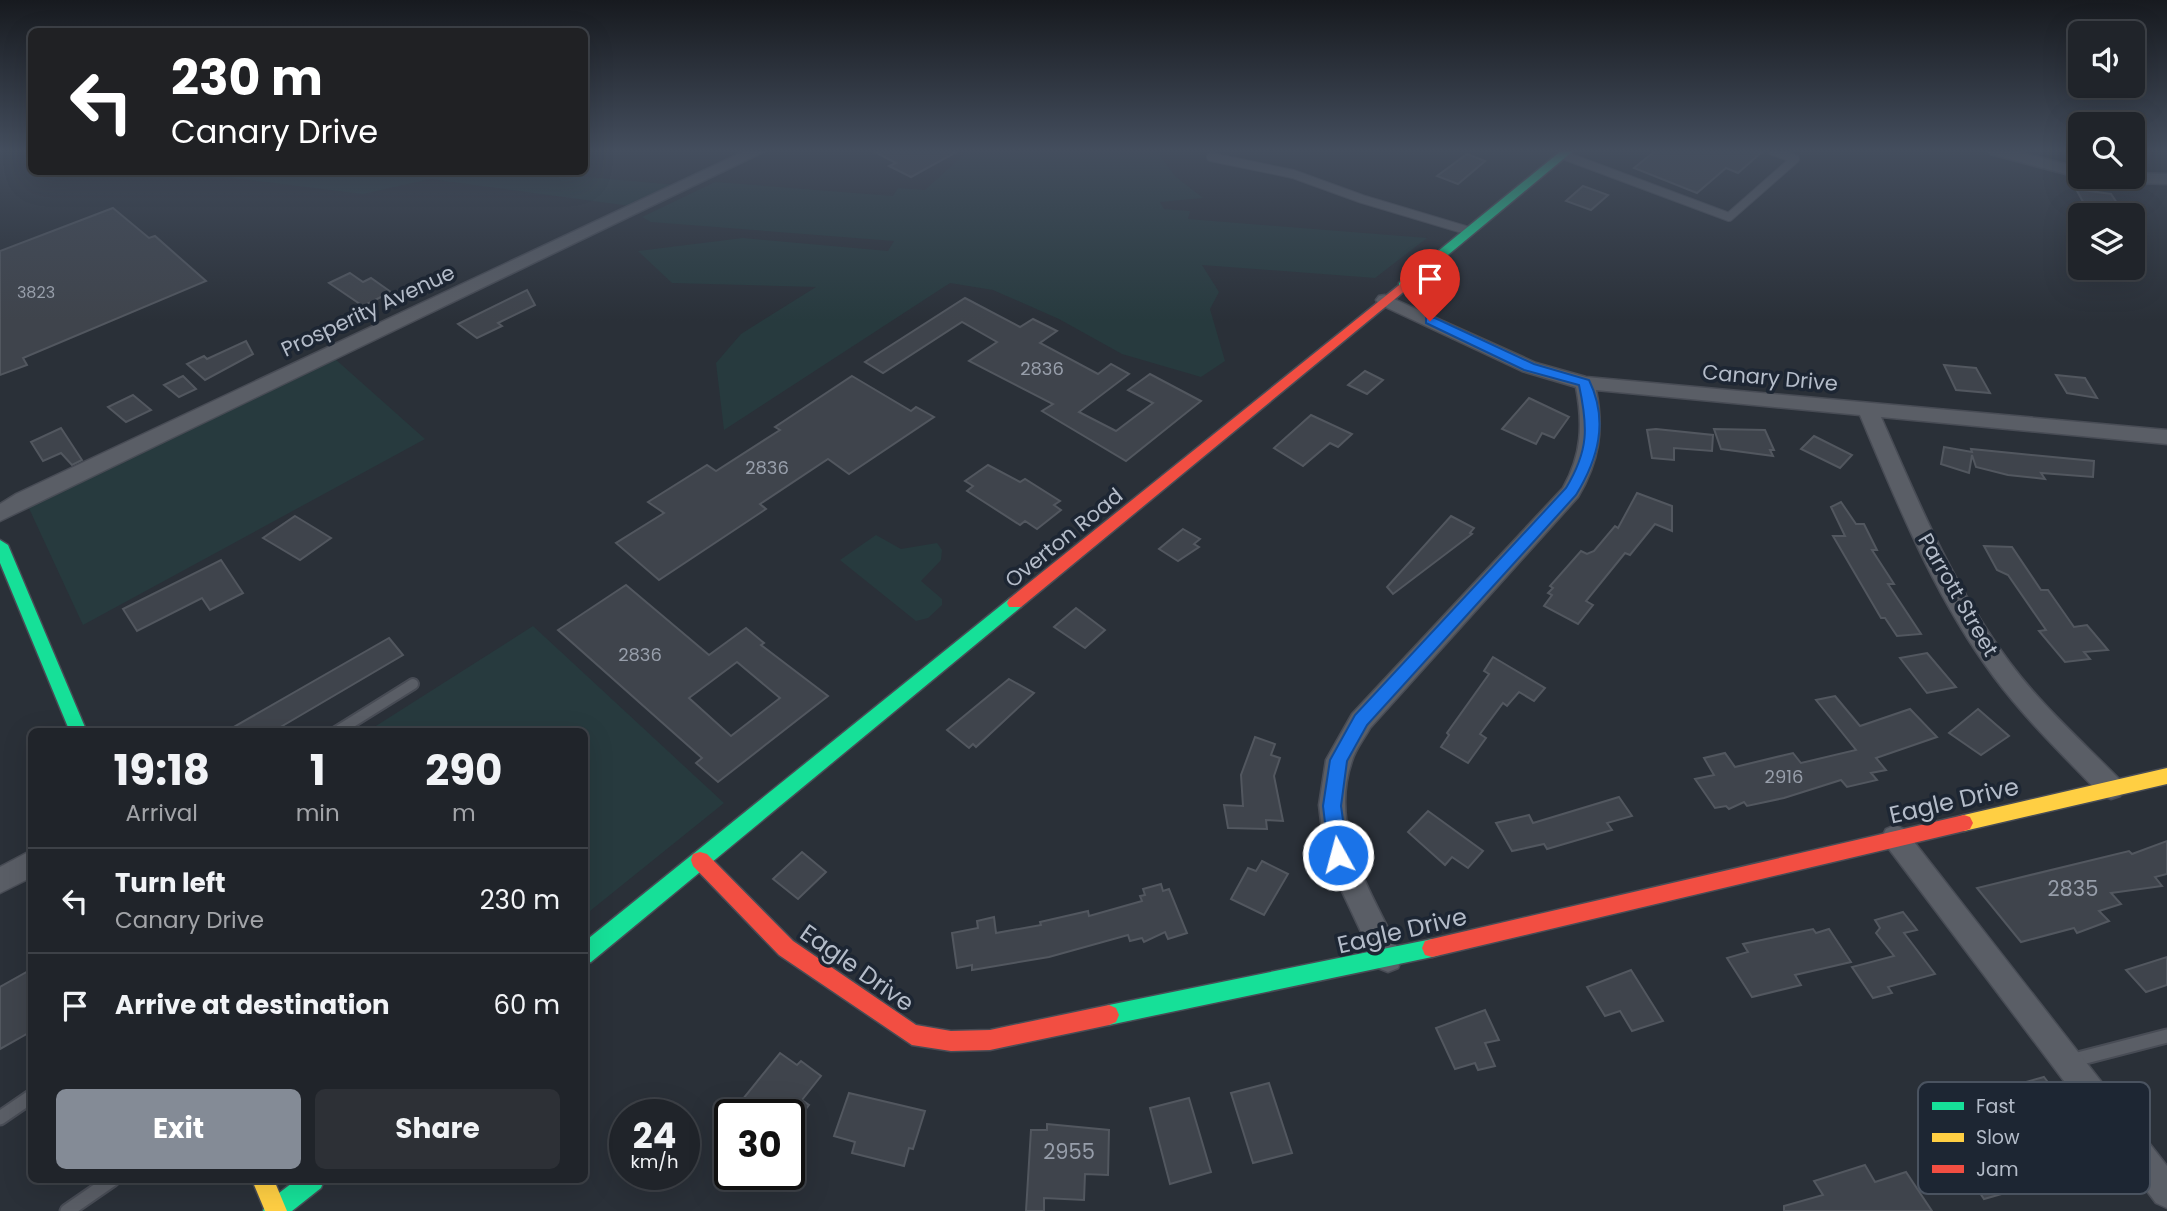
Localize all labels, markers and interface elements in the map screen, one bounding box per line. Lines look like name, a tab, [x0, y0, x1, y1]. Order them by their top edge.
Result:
map controls	[2068, 21, 2145, 280]
button: sound	[2068, 21, 2145, 98]
text: 230 m	[171, 44, 323, 112]
icon: left	[56, 56, 147, 147]
text: Canary Drive	[171, 109, 378, 154]
button: search	[2068, 112, 2145, 189]
button: layers	[2068, 203, 2145, 280]
pin	[1400, 249, 1460, 321]
street label: Prosperity Avenue	[276, 258, 459, 364]
icon: arrive	[1411, 260, 1449, 298]
house number: 3823	[17, 281, 55, 304]
house number: 2836	[1020, 356, 1064, 381]
street label: Canary Drive	[1701, 357, 1839, 398]
house number: 2836	[745, 455, 789, 480]
street label: Overton Road	[999, 481, 1129, 594]
street label: Parrott Street	[1911, 528, 2005, 662]
house number: 2836	[618, 642, 662, 667]
text: 19:18	[114, 741, 210, 800]
text: 1	[310, 741, 326, 800]
text: 290	[425, 741, 502, 800]
house number: 2916	[1765, 764, 1803, 789]
street label: Eagle Drive	[1886, 770, 2022, 831]
text: Arrival	[126, 797, 198, 829]
text: min	[296, 797, 340, 829]
text: m	[452, 797, 476, 829]
position arrow	[1301, 818, 1375, 892]
text: Turn left	[115, 865, 226, 901]
house number: 2835	[2048, 874, 2098, 903]
icon: left	[56, 882, 94, 920]
text: 230 m	[480, 882, 560, 918]
street label: Eagle Drive	[1334, 900, 1470, 961]
text: Canary Drive	[115, 904, 264, 936]
street label: Eagle Drive	[794, 916, 921, 1019]
icon: arrive	[56, 987, 94, 1025]
text: Arrive at destination	[115, 987, 390, 1023]
text: 60 m	[493, 987, 560, 1023]
legend	[1918, 1082, 2150, 1194]
button: Exit	[56, 1089, 301, 1169]
button: Share	[315, 1089, 560, 1169]
text: Fast	[1976, 1093, 2015, 1120]
speed limit sign: 30	[714, 1099, 805, 1190]
text: 24	[633, 1111, 676, 1160]
text: Slow	[1976, 1124, 2020, 1151]
house number: 2955	[1043, 1137, 1095, 1166]
text: km/h	[631, 1149, 678, 1174]
text: Jam	[1976, 1156, 2018, 1183]

